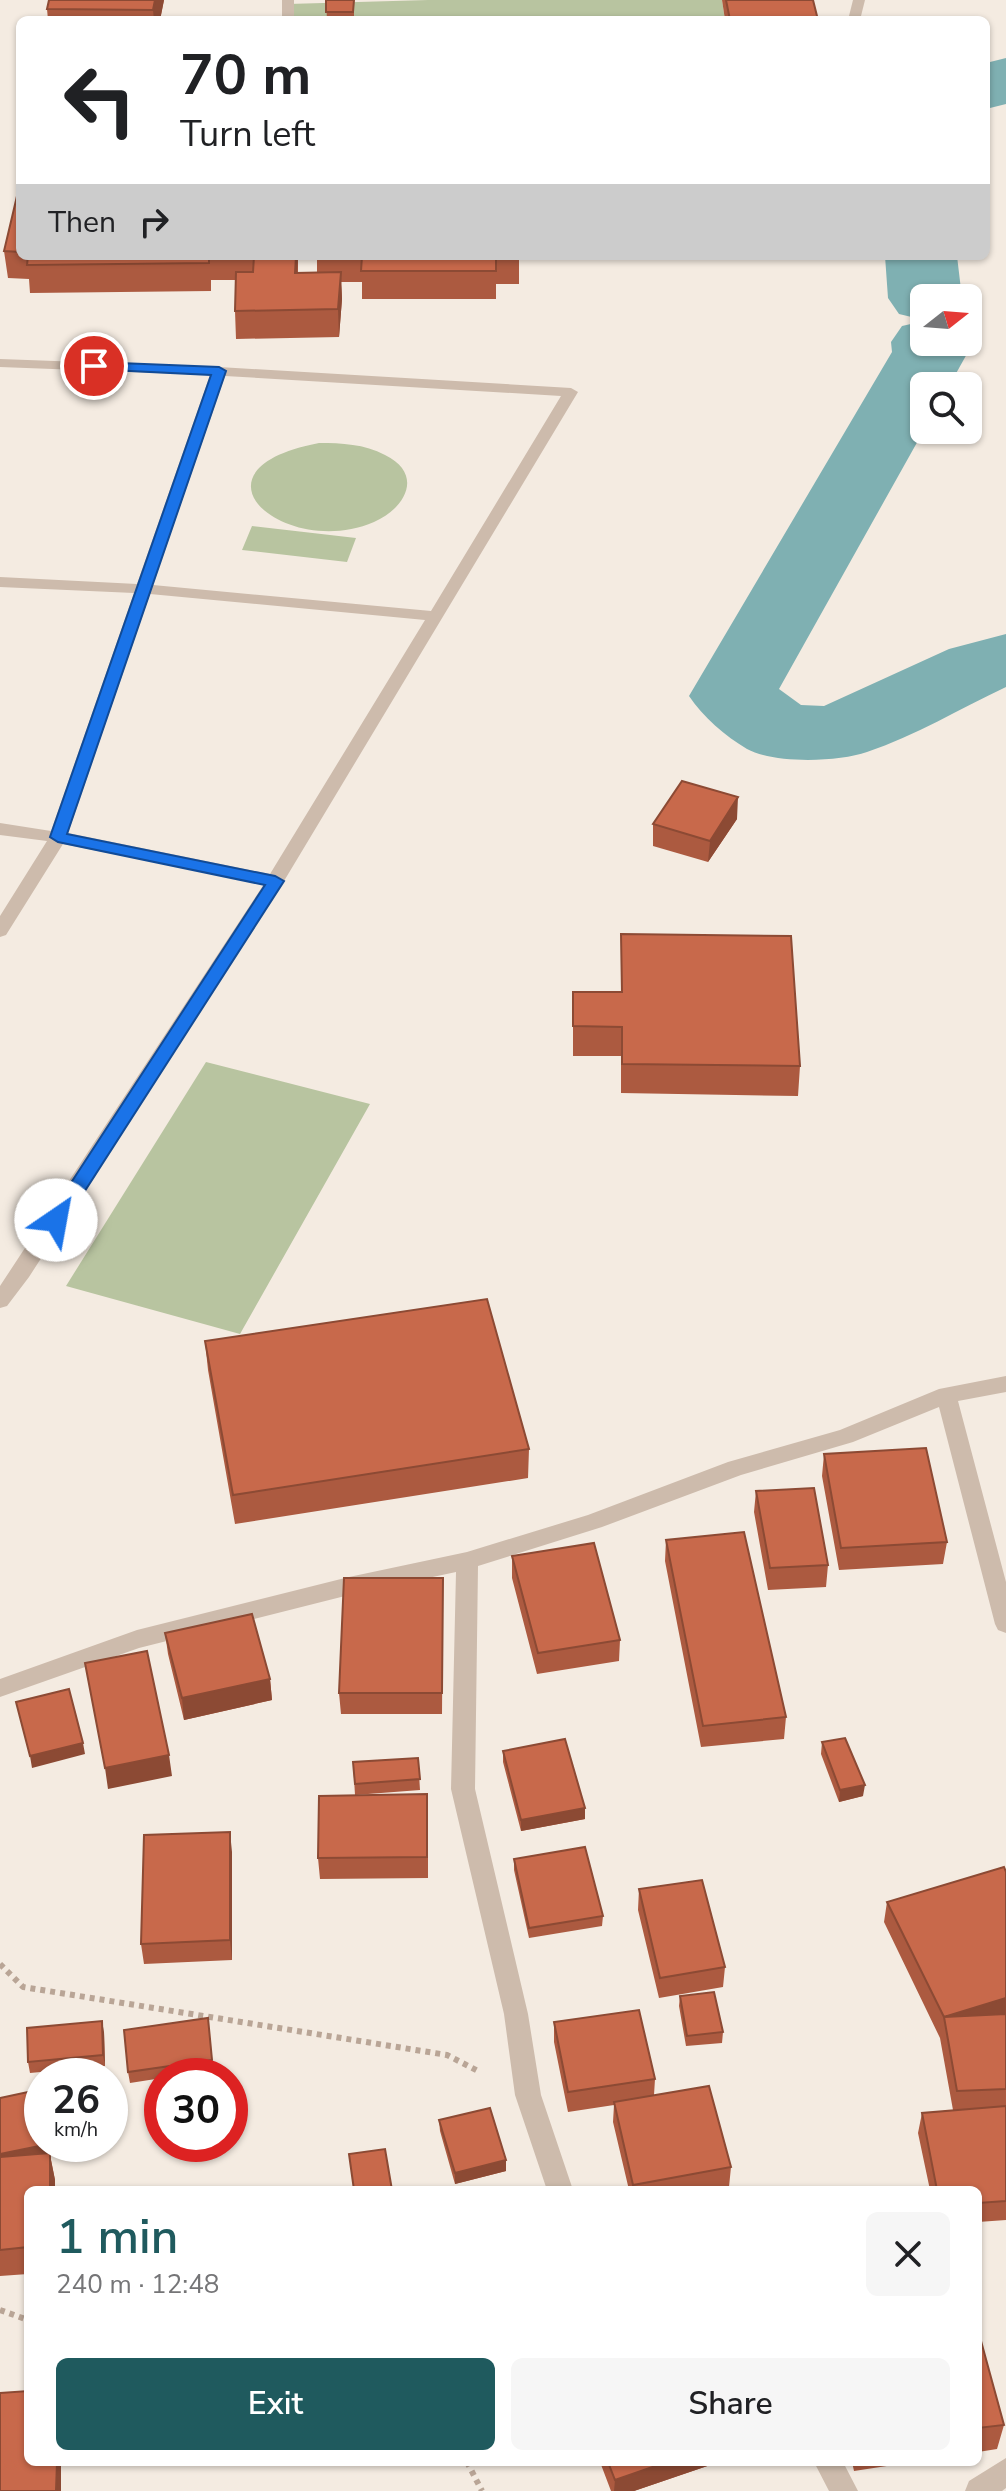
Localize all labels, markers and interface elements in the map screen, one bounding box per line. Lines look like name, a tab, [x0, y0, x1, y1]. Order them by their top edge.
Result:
text: 70 m	[180, 37, 311, 114]
icon: left	[48, 48, 152, 152]
text: Turn left	[180, 110, 315, 159]
icon: right	[132, 200, 176, 244]
text: Then	[48, 202, 116, 243]
north arrow	[910, 284, 982, 356]
map controls	[910, 284, 982, 444]
pin	[60, 332, 128, 400]
icon: arrive	[72, 344, 116, 388]
button: search	[910, 372, 982, 444]
position arrow	[14, 1178, 98, 1262]
speed limit sign: 30	[144, 2058, 248, 2162]
text: 26	[52, 2073, 100, 2127]
text: km/h	[54, 2116, 98, 2143]
text: 1 min	[56, 2204, 178, 2270]
button: close	[866, 2212, 950, 2296]
text: 240 m · 12:48	[56, 2267, 219, 2302]
button: Exit	[56, 2358, 495, 2450]
button: Share	[511, 2358, 950, 2450]

